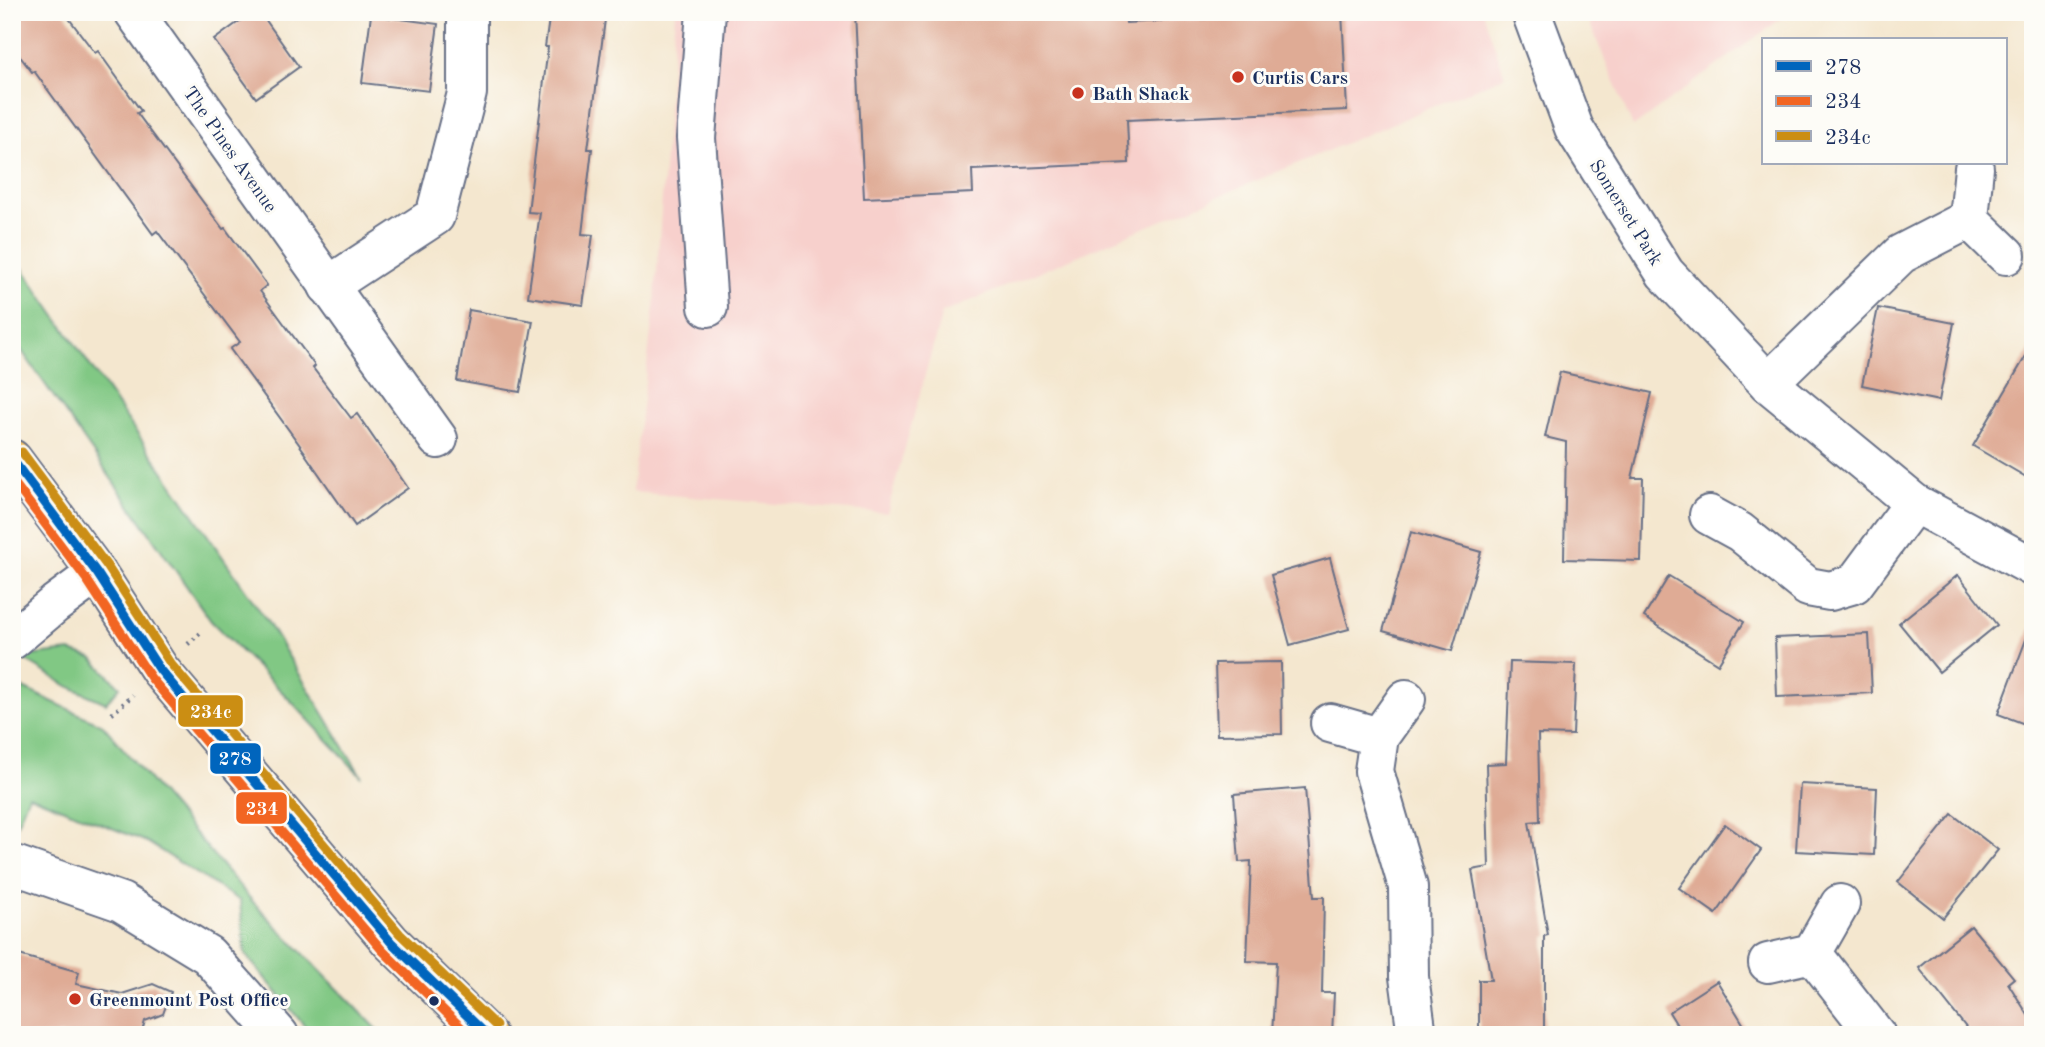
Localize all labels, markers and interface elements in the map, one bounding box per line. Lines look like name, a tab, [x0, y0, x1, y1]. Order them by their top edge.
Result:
legend	[1762, 38, 2007, 164]
text: 278	[1825, 58, 1862, 79]
marker: Curtis Cars	[1230, 69, 1246, 85]
place label: Curtis Cars	[1252, 70, 1348, 89]
street label: The Pines Avenue	[178, 84, 279, 217]
marker: Bath Shack	[1070, 85, 1086, 101]
place label: Bath Shack	[1092, 86, 1190, 105]
text: 234	[1825, 92, 1862, 113]
text: 234c	[1825, 128, 1871, 149]
street label: Somerset Park	[1585, 157, 1665, 270]
line badge: 234c	[177, 694, 244, 728]
text: 234c	[190, 704, 232, 723]
line badge: 278	[209, 742, 262, 775]
text: 278	[218, 751, 252, 770]
line badge: 234	[235, 791, 288, 825]
text: 234	[245, 801, 279, 820]
marker: Greenmount Post Office	[67, 991, 83, 1007]
place label: Greenmount Post Office	[89, 992, 289, 1011]
unlabelled marker	[427, 994, 441, 1008]

